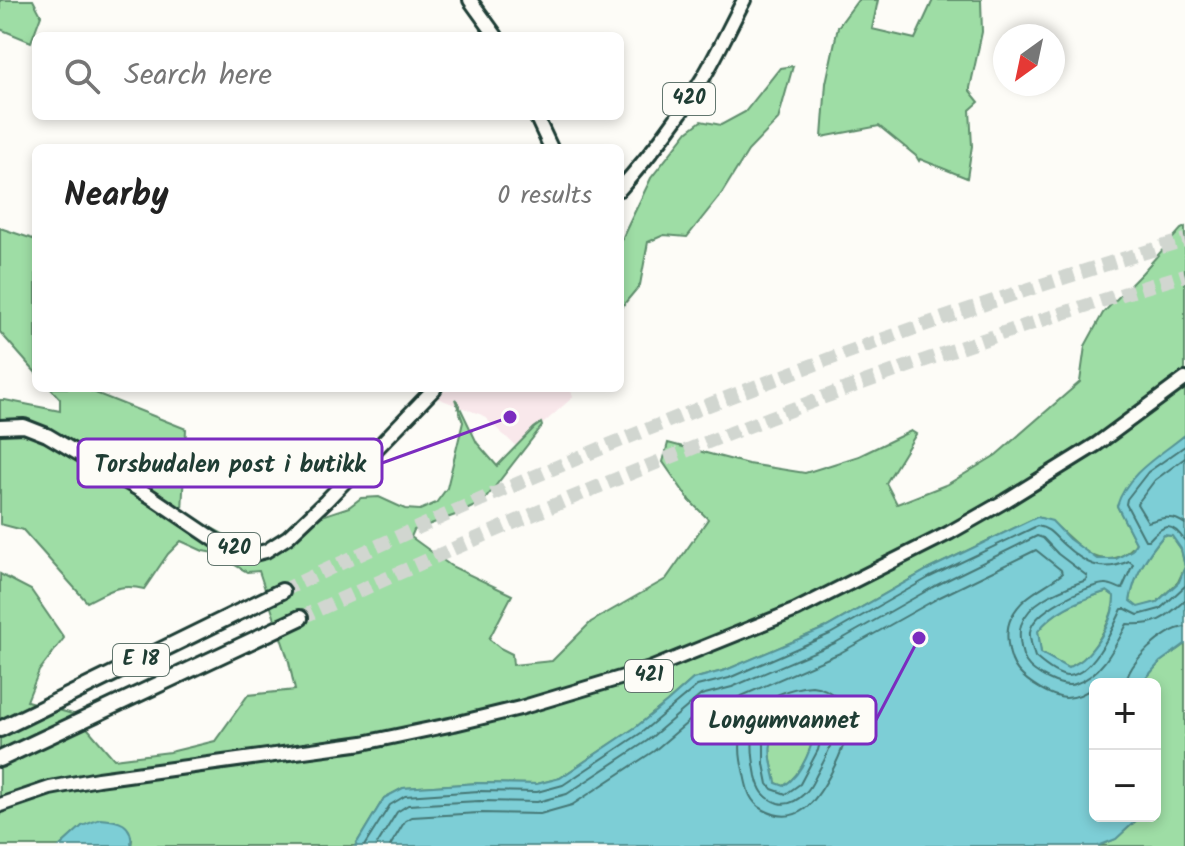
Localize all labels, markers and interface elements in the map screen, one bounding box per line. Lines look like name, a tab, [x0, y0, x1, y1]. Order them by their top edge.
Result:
north arrow	[993, 24, 1065, 96]
search box	[32, 32, 624, 120]
text: Search here	[124, 52, 272, 100]
icon: search	[60, 54, 104, 98]
road number: 420	[663, 83, 715, 115]
text: Nearby	[64, 169, 169, 223]
text: 0 results	[497, 175, 592, 217]
callout: Torsbudalen post i butikk	[78, 439, 382, 487]
text: Torsbudalen post i butikk	[94, 446, 367, 485]
road number: 420	[208, 533, 260, 565]
road number: E 18	[113, 644, 169, 676]
road number: 421	[625, 660, 673, 692]
map controls	[1089, 678, 1161, 822]
button: +	[1089, 678, 1161, 750]
callout: Longumvannet	[692, 696, 876, 744]
text: Longumvannet	[708, 702, 861, 741]
button: −	[1089, 750, 1161, 822]

